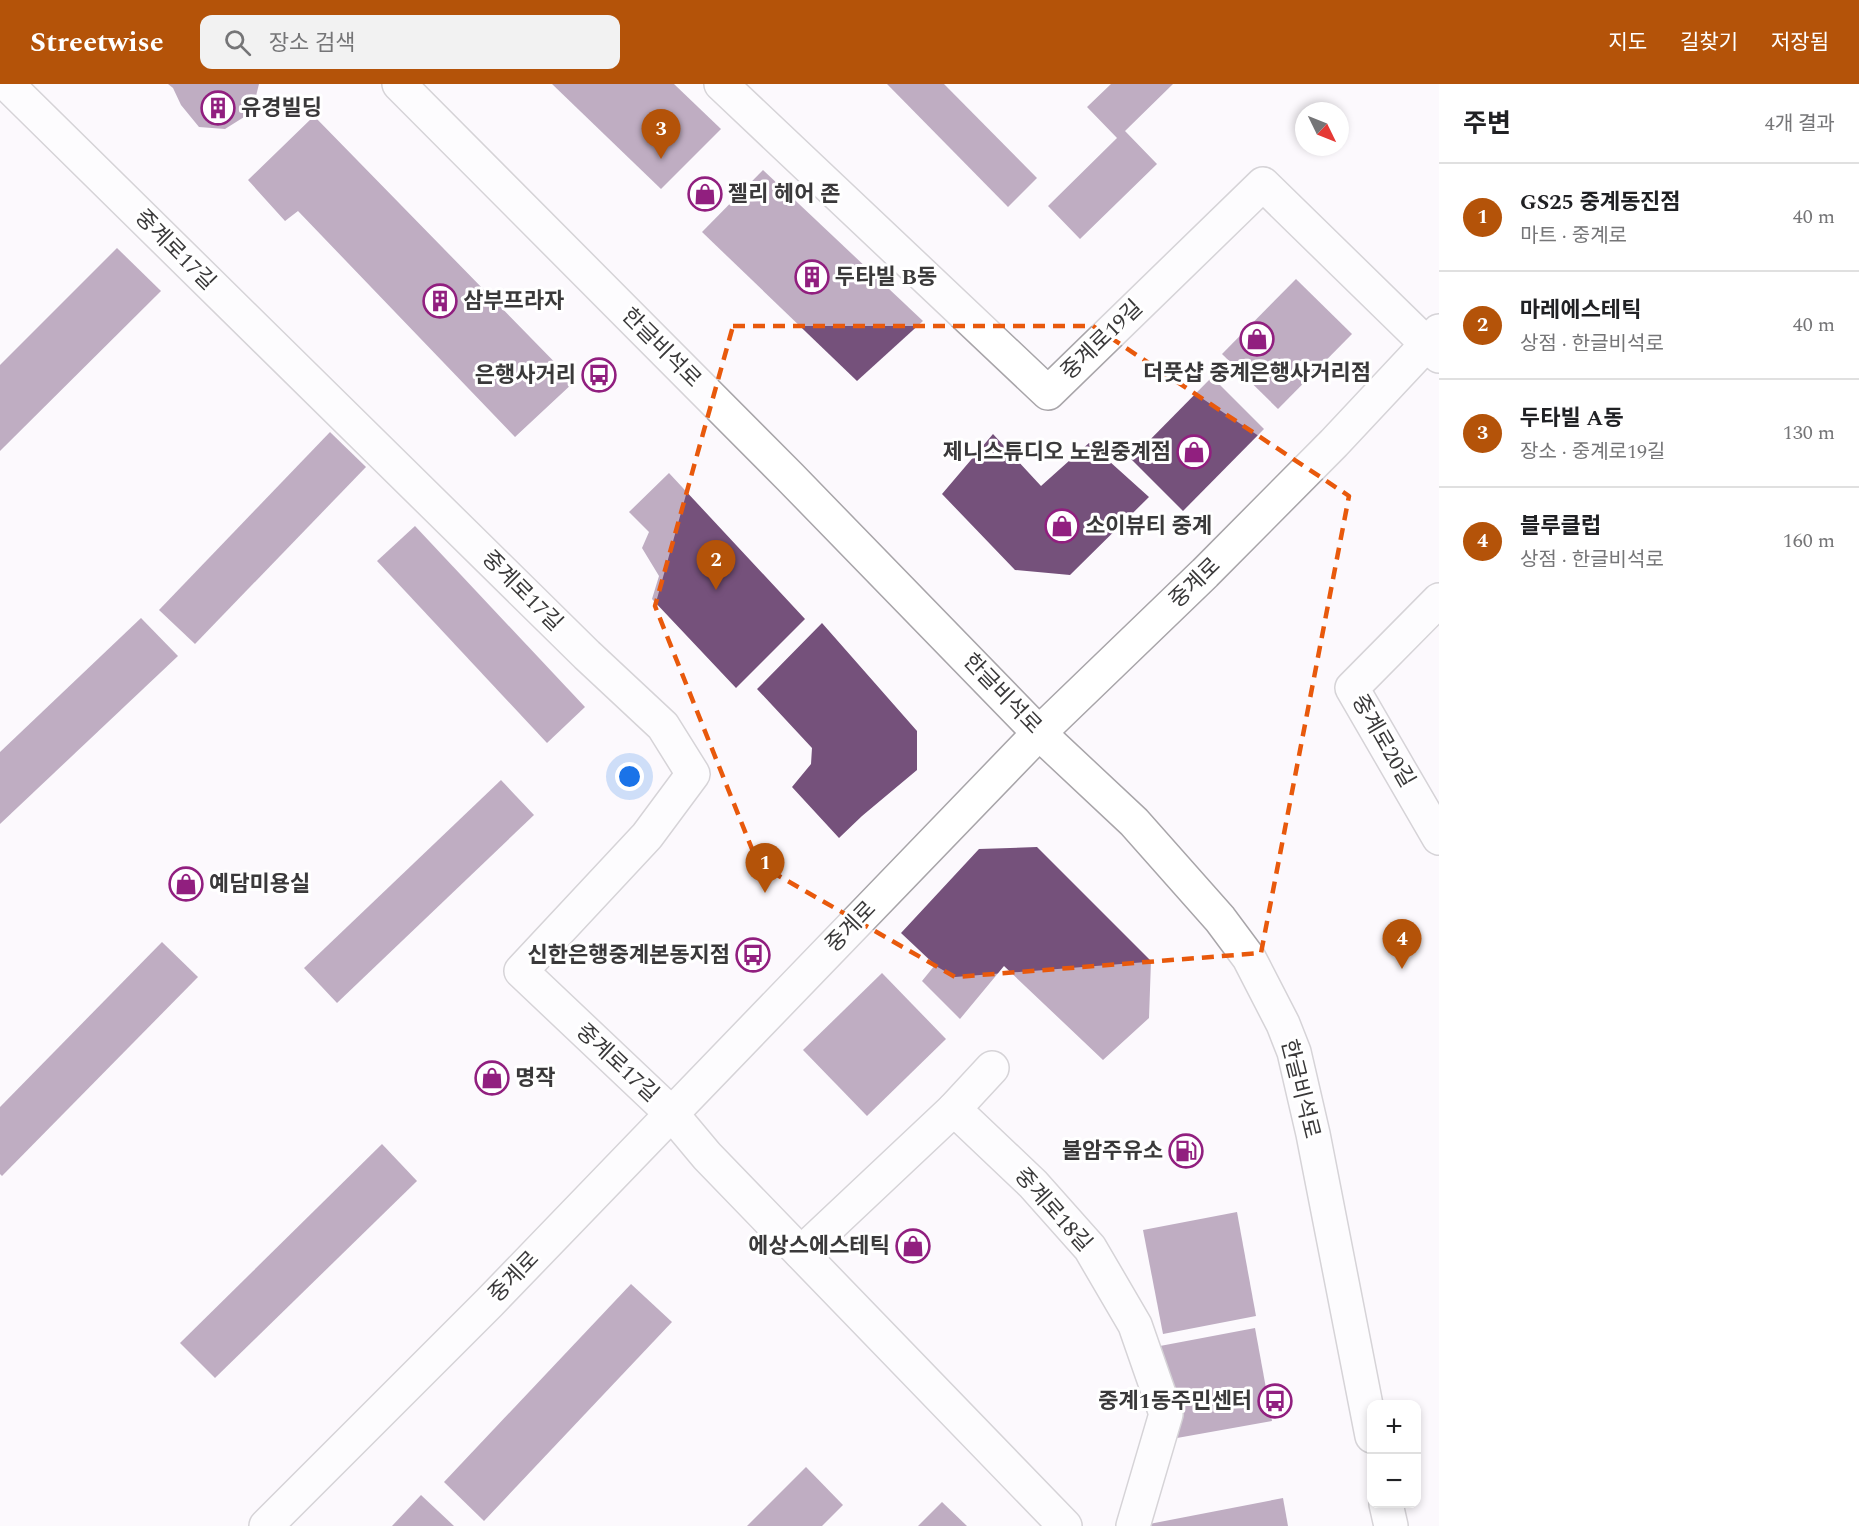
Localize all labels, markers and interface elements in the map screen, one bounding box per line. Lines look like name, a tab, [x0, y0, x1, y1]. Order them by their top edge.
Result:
search box	[200, 15, 620, 69]
text: Streetwise	[30, 21, 164, 64]
icon: search	[221, 26, 254, 59]
text: 장소 검색	[269, 27, 355, 60]
text: 지도	[1608, 27, 1647, 59]
text: 길찾기	[1680, 27, 1738, 59]
text: 저장됨	[1771, 27, 1829, 59]
building icon: 유경빌딩	[200, 90, 236, 126]
place label: 유경빌딩	[241, 92, 322, 125]
north arrow	[1295, 102, 1349, 156]
text: 주변	[1463, 104, 1511, 144]
text: 4개 결과	[1765, 109, 1835, 139]
pin: 3	[642, 110, 680, 159]
shop icon: 젤리 헤어 존	[687, 176, 723, 212]
place label: 젤리 헤어 존	[728, 178, 840, 211]
text: GS25 중계동진점	[1520, 186, 1681, 219]
street label: 중계로17길	[127, 202, 223, 298]
text: 1	[1477, 202, 1488, 232]
text: 40 m	[1793, 202, 1835, 232]
text: 마트 · 중계로	[1520, 221, 1627, 251]
building icon: 두타빌 B동	[794, 259, 830, 295]
place label: 두타빌 B동	[835, 261, 937, 294]
building icon: 삼부프라자	[422, 283, 458, 319]
place label: 삼부프라자	[463, 285, 564, 318]
street label: 중계로19길	[1054, 292, 1150, 388]
text: 마레에스테틱	[1520, 294, 1641, 327]
street label: 한글비석로	[614, 301, 708, 395]
text: 2	[1477, 310, 1488, 340]
text: 40 m	[1793, 310, 1835, 340]
shop icon: 더풋샵 중계은행사거리점	[1239, 321, 1275, 357]
text: 상점 · 한글비석로	[1520, 329, 1664, 359]
bus stop icon: 은행사거리	[581, 357, 617, 393]
place label: 더풋샵 중계은행사거리점	[1143, 357, 1371, 390]
place label: 은행사거리	[475, 359, 576, 392]
text: 두타빌 A동	[1520, 402, 1624, 435]
text: 3	[1477, 418, 1488, 448]
text: 130 m	[1783, 418, 1835, 448]
shop icon: 제니스튜디오 노원중계점	[1176, 434, 1212, 470]
place label: 제니스튜디오 노원중계점	[943, 436, 1171, 469]
text: 장소 · 중계로19길	[1520, 437, 1665, 467]
shop icon: 소이뷰티 중계	[1044, 508, 1080, 544]
place label: 소이뷰티 중계	[1085, 510, 1212, 543]
text: 블루클럽	[1520, 510, 1601, 543]
text: 4	[1477, 526, 1488, 556]
text: 160 m	[1783, 526, 1835, 556]
pin: 2	[696, 540, 736, 590]
street label: 중계로17길	[474, 543, 570, 639]
text: 상점 · 한글비석로	[1520, 545, 1664, 575]
street label: 중계로	[1162, 550, 1228, 616]
street label: 한글비석로	[955, 646, 1049, 742]
street label: 중계로20길	[1343, 688, 1423, 794]
your location	[615, 762, 644, 791]
pin: 1	[746, 844, 784, 893]
shop icon: 예담미용실	[168, 866, 204, 902]
place label: 예담미용실	[209, 868, 310, 901]
street label: 중계로	[818, 894, 884, 960]
pin: 4	[1382, 920, 1422, 969]
bus stop icon: 신한은행중계본동지점	[735, 937, 771, 973]
place label: 신한은행중계본동지점	[528, 939, 730, 972]
street label: 중계로17길	[568, 1016, 666, 1110]
street label: 한글비석로	[1272, 1036, 1328, 1142]
shop icon: 명작	[474, 1060, 510, 1096]
place label: 명작	[515, 1062, 555, 1095]
fuel station icon: 불암주유소	[1168, 1133, 1204, 1169]
place label: 불암주유소	[1062, 1135, 1163, 1168]
street label: 중계로18길	[1006, 1161, 1100, 1259]
shop icon: 에상스에스테틱	[895, 1228, 931, 1264]
place label: 에상스에스테틱	[748, 1230, 890, 1263]
street label: 중계로	[481, 1244, 547, 1310]
bus stop icon: 중계1동주민센터	[1257, 1383, 1293, 1419]
place label: 중계1동주민센터	[1098, 1385, 1252, 1418]
map controls	[1367, 1400, 1421, 1508]
button: +	[1367, 1400, 1421, 1454]
button: −	[1367, 1454, 1421, 1508]

